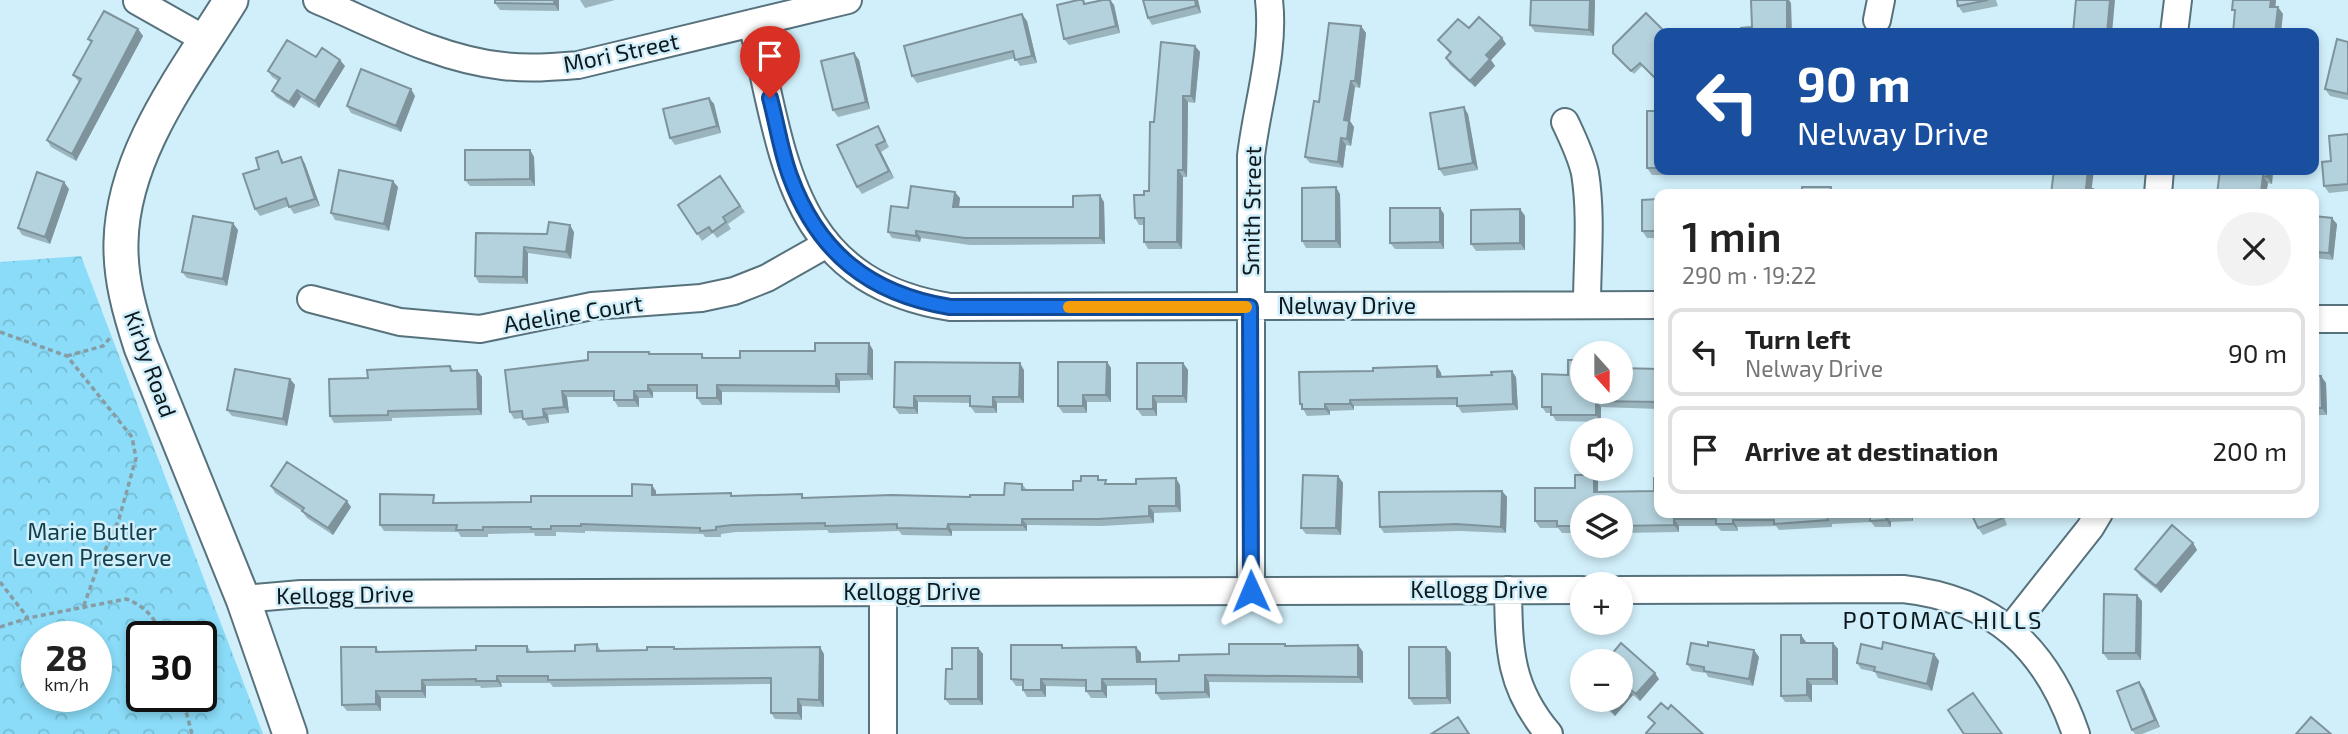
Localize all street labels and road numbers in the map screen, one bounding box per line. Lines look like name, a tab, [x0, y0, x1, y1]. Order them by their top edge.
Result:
street label: Mori Street	[561, 26, 681, 78]
street label: Smith Street	[1236, 146, 1266, 276]
street label: Adeline Court	[501, 288, 645, 338]
street label: Nelway Drive	[1278, 291, 1416, 319]
street label: Kirby Road	[119, 307, 183, 421]
street label: Kellogg Drive	[1410, 575, 1548, 603]
street label: Kellogg Drive	[843, 577, 981, 605]
street label: Kellogg Drive	[276, 579, 414, 609]

